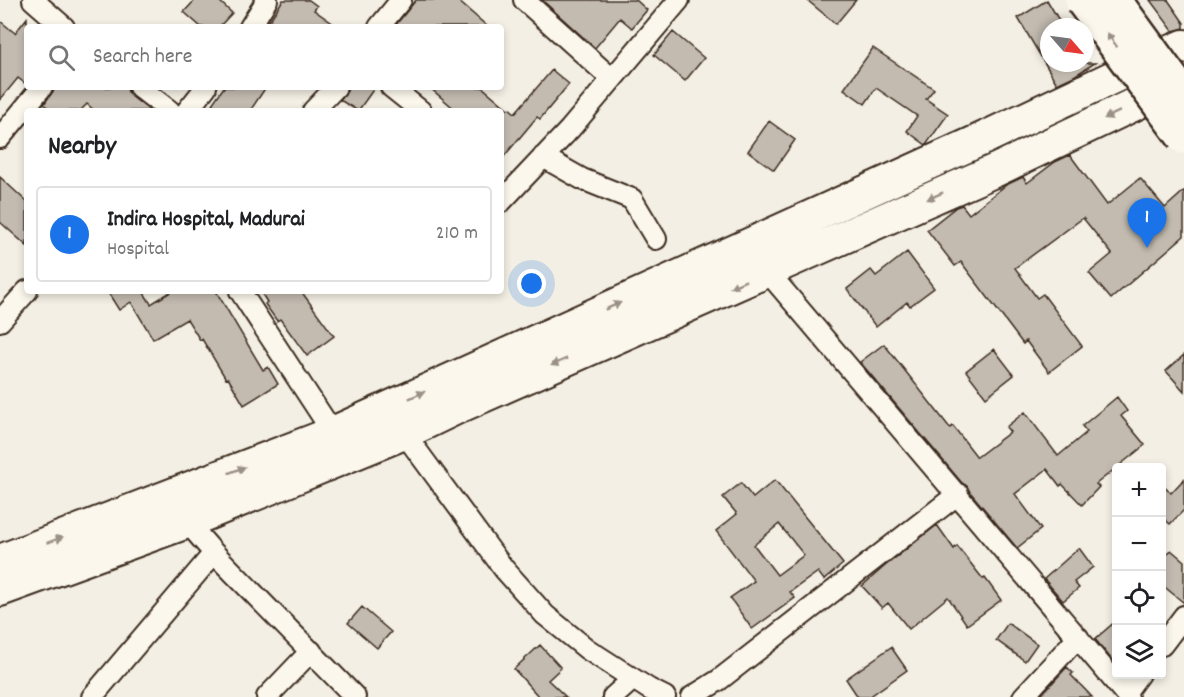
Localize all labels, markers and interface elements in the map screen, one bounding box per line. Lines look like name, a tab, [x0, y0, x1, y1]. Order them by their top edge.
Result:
north arrow	[1040, 18, 1094, 72]
search box	[24, 24, 504, 90]
one-way arrow	[1106, 32, 1118, 47]
icon: search	[45, 41, 78, 74]
text: Search here	[93, 42, 192, 73]
one-way arrow	[1103, 110, 1121, 120]
text: Nearby	[48, 129, 116, 166]
one-way arrow	[927, 192, 944, 201]
pin: 1	[1128, 198, 1166, 248]
text: Indira Hospital, Madurai	[107, 205, 305, 236]
text: 1	[67, 220, 72, 248]
text: 210 m	[436, 220, 478, 248]
text: Hospital	[107, 236, 169, 264]
your location	[517, 269, 546, 298]
one-way arrow	[728, 279, 746, 289]
one-way arrow	[605, 302, 622, 311]
one-way arrow	[550, 358, 568, 367]
one-way arrow	[408, 391, 425, 400]
map controls	[1112, 463, 1166, 679]
button: +	[1112, 463, 1166, 517]
one-way arrow	[228, 465, 246, 475]
button: −	[1112, 517, 1166, 571]
one-way arrow	[46, 535, 64, 545]
button: locate	[1112, 571, 1166, 625]
button: layers	[1112, 625, 1166, 679]

